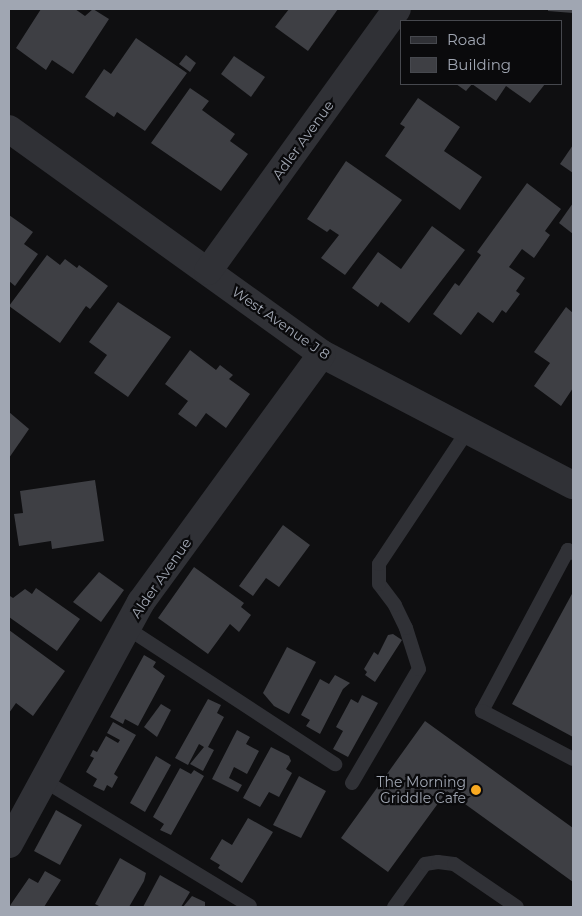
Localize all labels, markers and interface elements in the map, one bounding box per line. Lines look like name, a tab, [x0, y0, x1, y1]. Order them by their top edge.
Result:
legend	[400, 20, 562, 85]
text: Road	[447, 30, 486, 49]
text: Building	[447, 55, 511, 74]
street label: Adler Avenue	[269, 97, 337, 183]
street label: West Avenue J 8	[229, 283, 333, 363]
street label: Alder Avenue	[127, 535, 195, 621]
place label: The Morning Griddle Cafe	[376, 774, 466, 806]
marker: The Morning Griddle Cafe	[470, 784, 482, 796]

